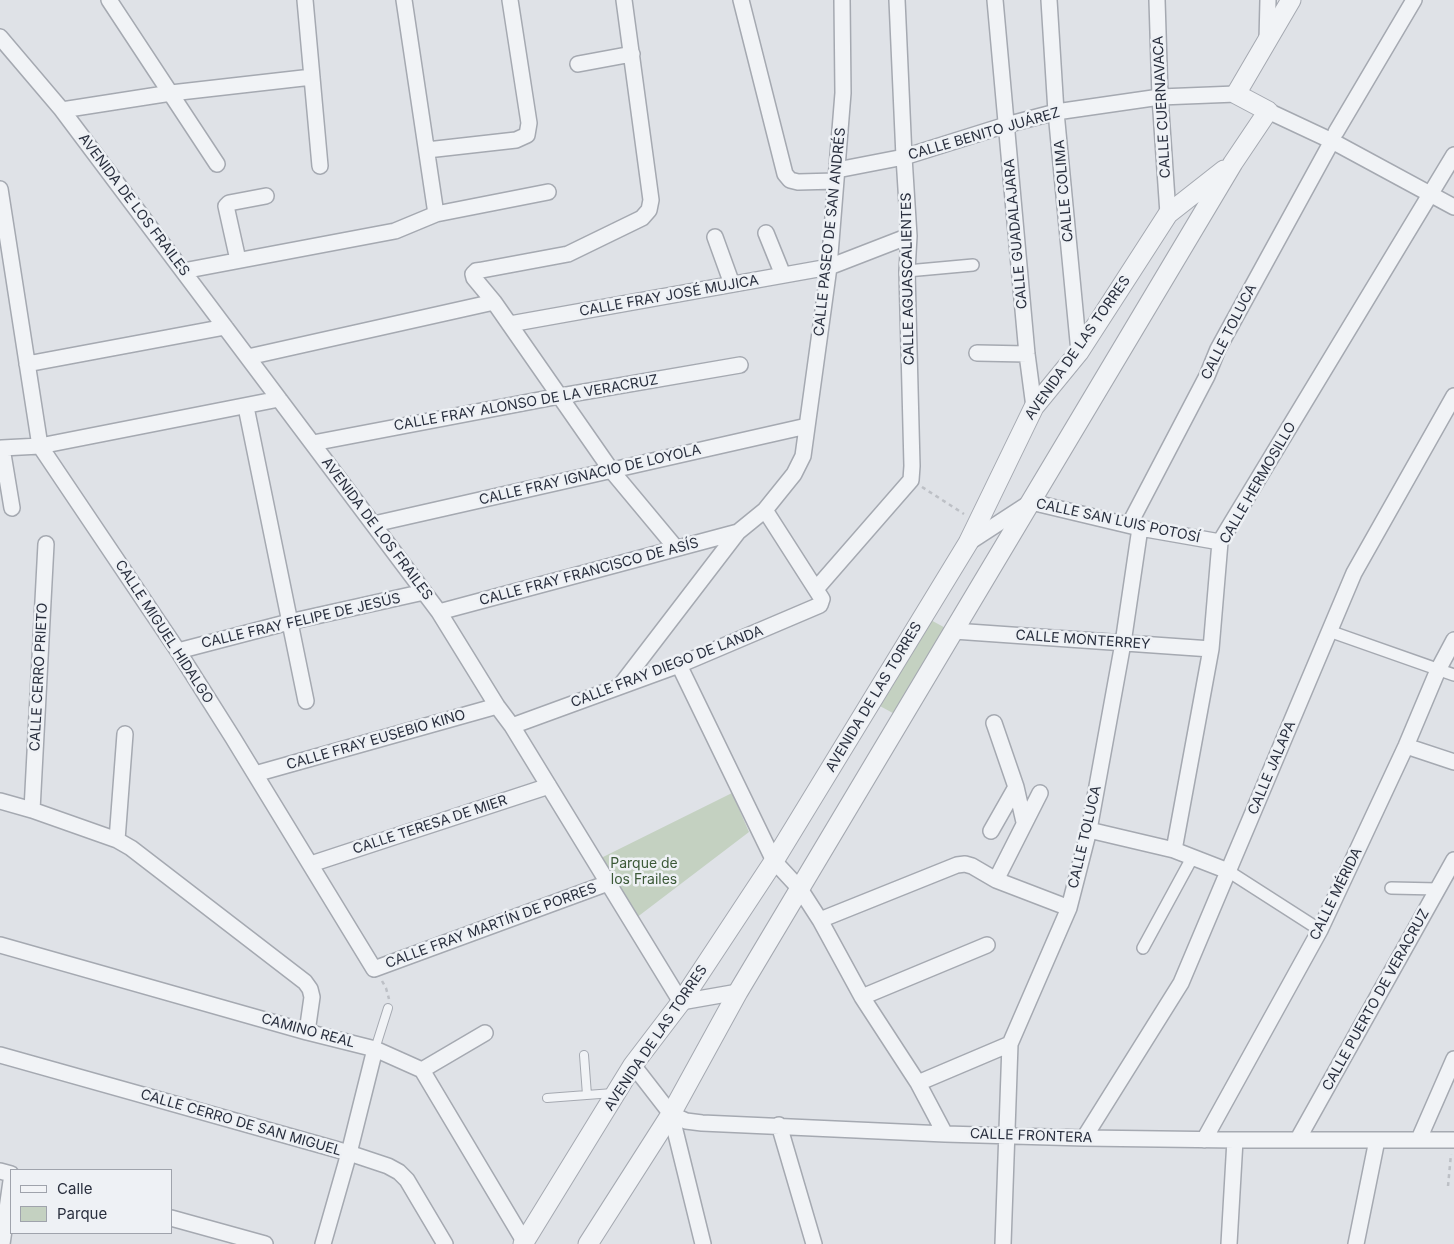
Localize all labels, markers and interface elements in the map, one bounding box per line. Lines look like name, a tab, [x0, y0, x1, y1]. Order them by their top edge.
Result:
street label: CALLE CUERNAVACA	[1150, 35, 1174, 179]
street label: CALLE BENITO JUÁREZ	[906, 104, 1062, 164]
street label: CALLE PASEO DE SAN ANDRÉS	[811, 127, 849, 337]
street label: AVENIDA DE LOS FRAILES	[75, 130, 193, 280]
street label: CALLE COLIMA	[1051, 139, 1077, 243]
street label: CALLE GUADALAJARA	[1001, 158, 1031, 310]
street label: CALLE AGUASCALIENTES	[898, 192, 918, 366]
street label: CALLE FRAY JOSÉ MUJICA	[578, 272, 760, 320]
street label: AVENIDA DE LAS TORRES	[1022, 273, 1134, 423]
street label: CALLE TOLUCA	[1198, 281, 1260, 383]
street label: CALLE FRAY ALONSO DE LA VERACRUZ	[393, 371, 659, 435]
street label: CALLE HERMOSILLO	[1216, 419, 1300, 547]
street label: CALLE FRAY IGNACIO DE LOYOLA	[477, 441, 703, 509]
street label: AVENIDA DE LOS FRAILES	[318, 454, 436, 604]
street label: CALLE SAN LUIS POTOSÍ	[1034, 495, 1202, 547]
street label: CALLE FRAY FRANCISCO DE ASÍS	[478, 535, 700, 609]
street label: CALLE MIGUEL HIDALGO	[111, 557, 217, 707]
street label: CALLE FRAY FELIPE DE JESÚS	[200, 590, 402, 652]
street label: CALLE CERRO PRIETO	[27, 602, 51, 752]
street label: AVENIDA DE LAS TORRES	[823, 619, 925, 775]
street label: CALLE FRAY DIEGO DE LANDA	[569, 623, 765, 711]
street label: CALLE MONTERREY	[1015, 627, 1151, 653]
street label: CALLE FRAY EUSEBIO KINO	[285, 706, 467, 774]
street label: CALLE JALAPA	[1245, 719, 1299, 817]
street label: CALLE TOLUCA	[1065, 784, 1105, 890]
street label: CALLE TERESA DE MIER	[351, 792, 509, 858]
street label: CALLE MÉRIDA	[1306, 845, 1366, 943]
park label: Parque de los Frailes	[610, 856, 678, 889]
street label: CALLE FRAY MARTÍN DE PORRES	[383, 880, 599, 972]
street label: CALLE PUERTO DE VERACRUZ	[1319, 906, 1433, 1094]
street label: AVENIDA DE LAS TORRES	[601, 962, 711, 1114]
street label: CAMINO REAL	[259, 1010, 357, 1052]
street label: CALLE CERRO DE SAN MIGUEL	[139, 1086, 343, 1160]
street label: CALLE FRONTERA	[970, 1125, 1092, 1147]
legend	[10, 1169, 172, 1234]
text: Calle	[57, 1179, 92, 1198]
text: Parque	[57, 1204, 107, 1223]

